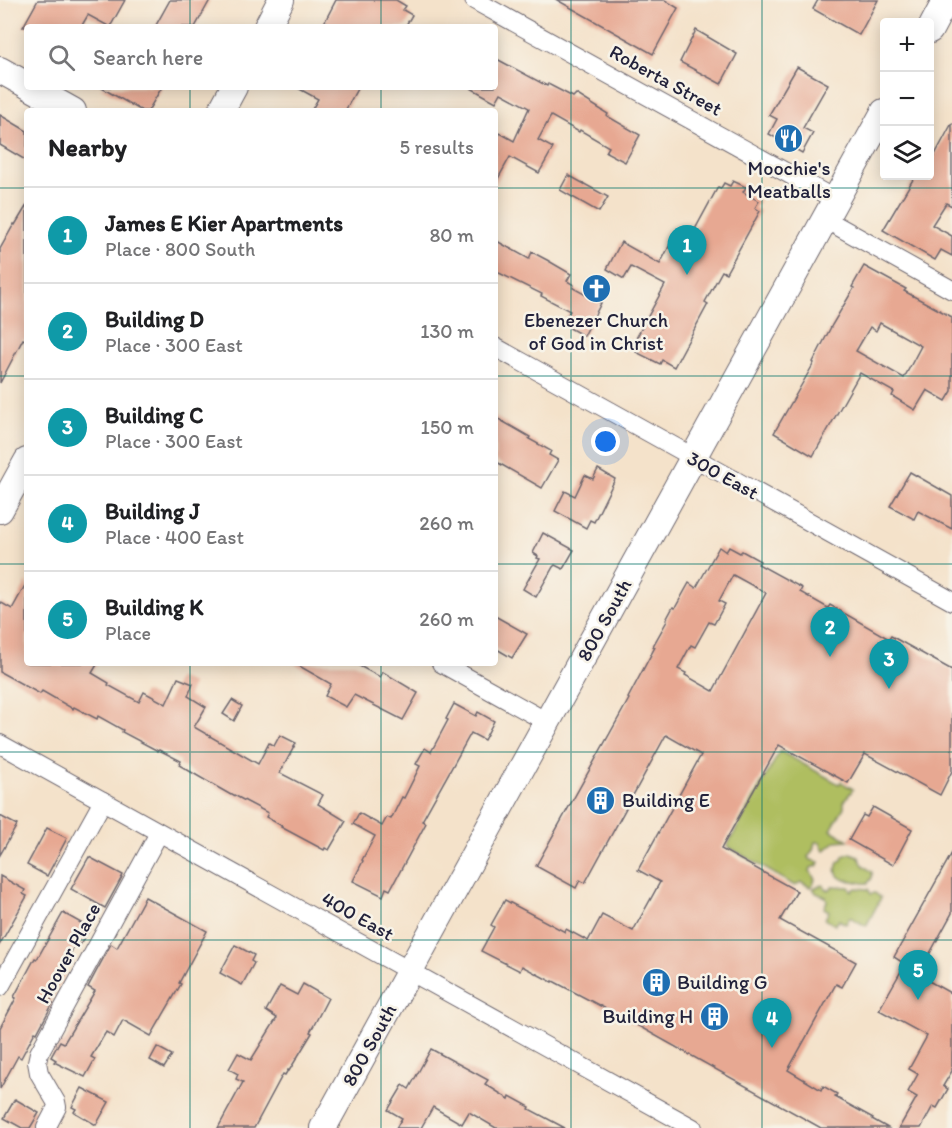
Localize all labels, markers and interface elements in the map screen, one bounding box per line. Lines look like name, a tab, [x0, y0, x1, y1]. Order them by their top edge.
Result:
map controls	[880, 18, 934, 180]
button: +	[880, 18, 934, 72]
search box	[24, 24, 498, 90]
street label: Roberta Street	[606, 39, 726, 121]
icon: search	[45, 41, 78, 74]
text: Search here	[93, 44, 203, 71]
button: −	[880, 72, 934, 126]
restaurant icon: Moochie's Meatballs	[773, 122, 805, 154]
button: layers	[880, 126, 934, 180]
text: Nearby	[48, 131, 127, 163]
text: 5 results	[400, 135, 474, 159]
place label: Moochie's Meatballs	[747, 156, 831, 203]
text: James E Kier Apartments	[105, 210, 343, 237]
text: 1	[63, 223, 72, 247]
text: 80 m	[429, 223, 474, 247]
pin: 1	[668, 226, 706, 275]
text: Place · 800 South	[105, 237, 255, 261]
church icon: Ebenezer Church of God in Christ	[580, 273, 612, 305]
text: Building D	[105, 306, 204, 333]
place label: Ebenezer Church of God in Christ	[524, 308, 668, 355]
text: 2	[62, 319, 73, 343]
text: 130 m	[420, 319, 474, 343]
text: Place · 300 East	[105, 333, 243, 357]
text: Building C	[105, 402, 203, 429]
text: 3	[62, 415, 73, 439]
text: 150 m	[421, 415, 474, 439]
your location	[591, 427, 620, 456]
text: Place · 300 East	[105, 429, 243, 453]
street label: 300 East	[683, 446, 763, 505]
text: Building J	[105, 498, 200, 525]
text: 4	[61, 511, 74, 535]
text: 260 m	[419, 511, 474, 535]
text: Place · 400 East	[105, 525, 244, 549]
street label: 800 South	[572, 575, 636, 665]
text: Building K	[105, 594, 203, 621]
text: 5	[62, 607, 73, 631]
text: 260 m	[419, 607, 474, 631]
pin: 2	[810, 608, 850, 657]
text: Place	[105, 621, 151, 645]
pin: 3	[870, 640, 908, 689]
building icon: Building E	[585, 784, 617, 816]
place label: Building E	[622, 788, 710, 812]
street label: 400 East	[318, 886, 399, 946]
street label: Hoover Place	[30, 898, 106, 1008]
pin: 5	[898, 950, 938, 1000]
building icon: Building G	[640, 966, 672, 998]
place label: Building G	[677, 970, 767, 994]
pin: 4	[752, 998, 792, 1048]
street label: 800 South	[337, 1000, 401, 1090]
building icon: Building H	[698, 1000, 730, 1032]
place label: Building H	[603, 1004, 693, 1028]

